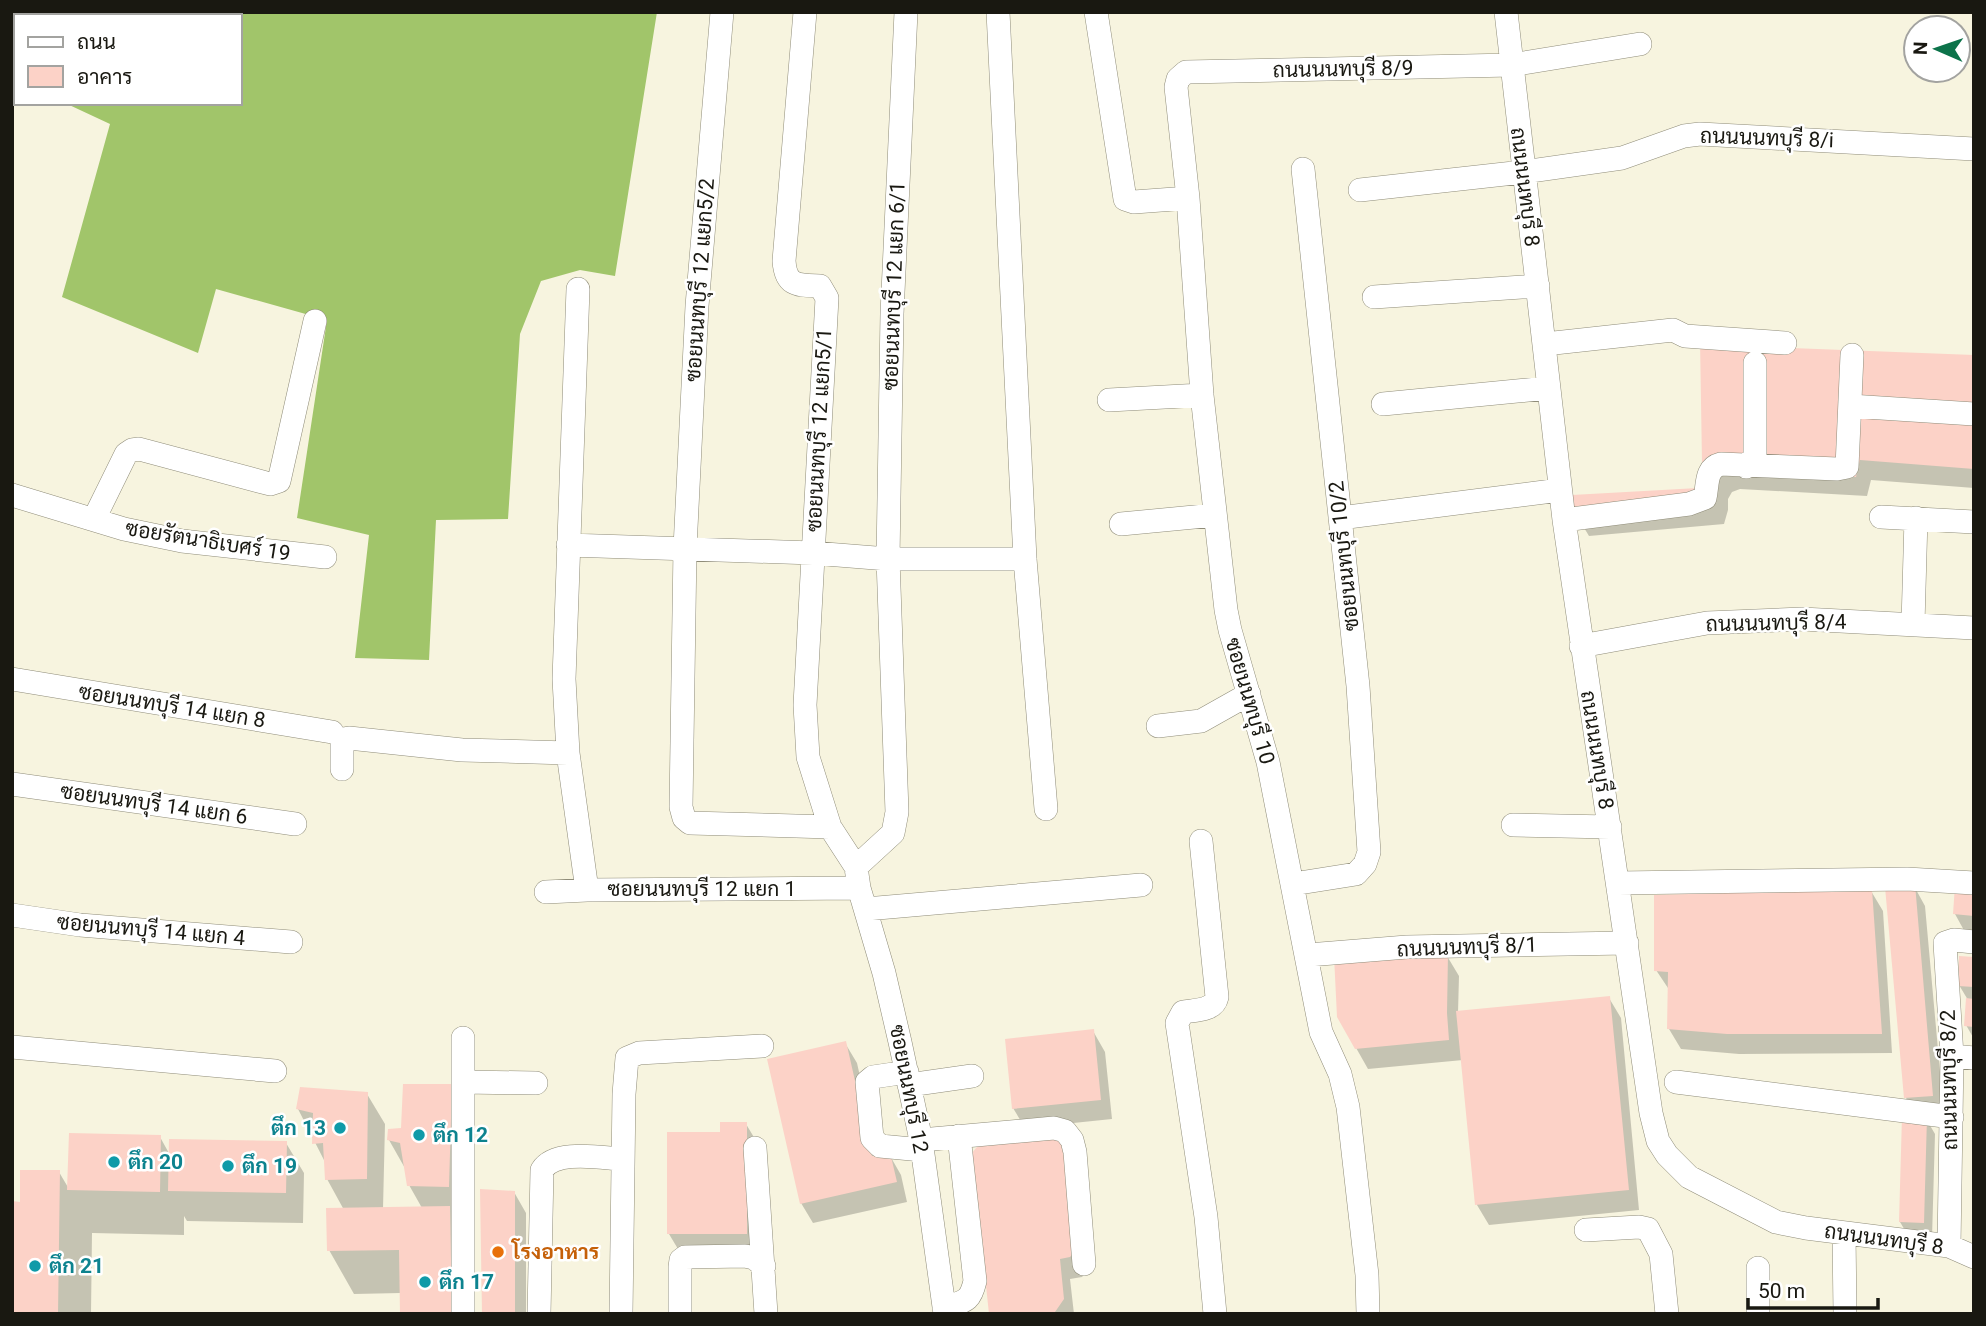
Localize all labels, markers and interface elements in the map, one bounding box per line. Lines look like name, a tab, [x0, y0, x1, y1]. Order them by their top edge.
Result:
legend	[14, 14, 242, 105]
north arrow	[1902, 14, 1972, 84]
text: ถนน	[77, 30, 116, 54]
text: N	[1909, 41, 1932, 56]
street label: ถนนนนทบุรี 8/9	[1272, 55, 1414, 84]
text: อาคาร	[77, 65, 133, 89]
street label: ถนนนนทบุรี 8/i	[1700, 123, 1834, 154]
street label: ถนนนนทบุรี 8	[1504, 126, 1545, 248]
street label: ซอยนนทบุรี 12 แยก5/2	[680, 177, 721, 383]
street label: ซอยนนทบุรี 12 แยก 6/1	[877, 181, 912, 391]
street label: ซอยนนทบุรี 12 แยก5/1	[801, 327, 838, 533]
street label: ซอยนนทบุรี 10/2	[1323, 479, 1366, 632]
street label: ซอยรัตนาธิเบศร์ 19	[124, 514, 293, 566]
street label: ถนนนนทบุรี 8/4	[1705, 609, 1847, 638]
street label: ซอยนนทบุรี 10	[1219, 635, 1280, 768]
street label: ซอยนนทบุรี 14 แยก 8	[77, 678, 267, 735]
street label: ถนนนนทบุรี 8	[1574, 689, 1619, 812]
street label: ซอยนนทบุรี 14 แยก 6	[59, 778, 249, 831]
street label: ซอยนนทบุรี 12 แยก 1	[608, 876, 796, 903]
street label: ซอยนนทบุรี 14 แยก 4	[56, 909, 246, 952]
street label: ถนนนนทบุรี 8/1	[1396, 932, 1538, 963]
street label: ถนนนนทบุรี 8/2	[1935, 1009, 1964, 1151]
street label: ซอยนนทบุรี 12	[883, 1023, 934, 1156]
place label: ตึก 13	[271, 1115, 326, 1140]
marker: ตึก 13	[332, 1120, 348, 1136]
place label: ตึก 12	[433, 1122, 488, 1147]
marker: ตึก 12	[411, 1127, 427, 1143]
place label: ตึก 20	[128, 1149, 183, 1174]
place label: ตึก 19	[242, 1153, 297, 1178]
marker: ตึก 20	[106, 1154, 122, 1170]
marker: ตึก 19	[220, 1158, 236, 1174]
street label: ถนนนนทบุรี 8	[1823, 1218, 1945, 1261]
place label: โรงอาหาร	[510, 1238, 599, 1264]
marker: โรงอาหาร	[490, 1244, 506, 1260]
place label: ตึก 21	[49, 1253, 104, 1278]
marker: ตึก 21	[27, 1258, 43, 1274]
scale bar	[1748, 1266, 1878, 1310]
place label: ตึก 17	[439, 1269, 494, 1294]
marker: ตึก 17	[417, 1274, 433, 1290]
text: 50 m	[1758, 1279, 1805, 1303]

